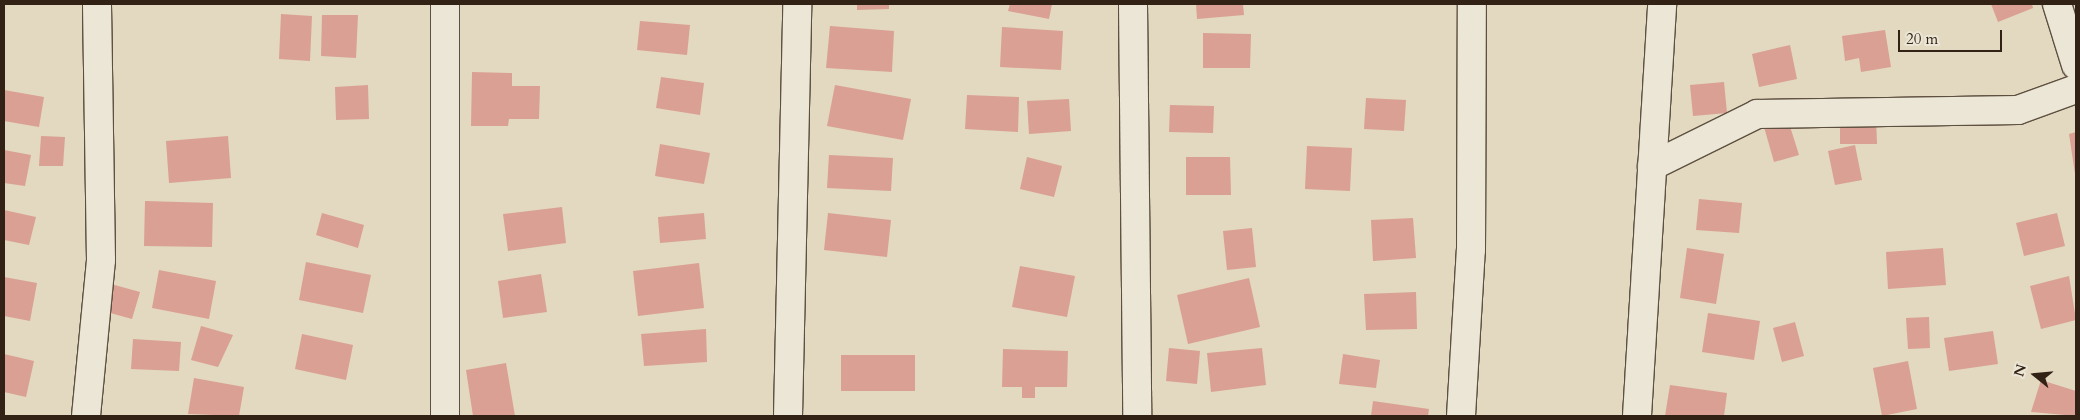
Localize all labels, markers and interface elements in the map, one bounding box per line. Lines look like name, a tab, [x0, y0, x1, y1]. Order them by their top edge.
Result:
scale bar	[1900, 20, 2004, 52]
text: 20 m	[1906, 29, 1938, 49]
north arrow	[2010, 350, 2060, 400]
text: N	[2009, 362, 2031, 379]

